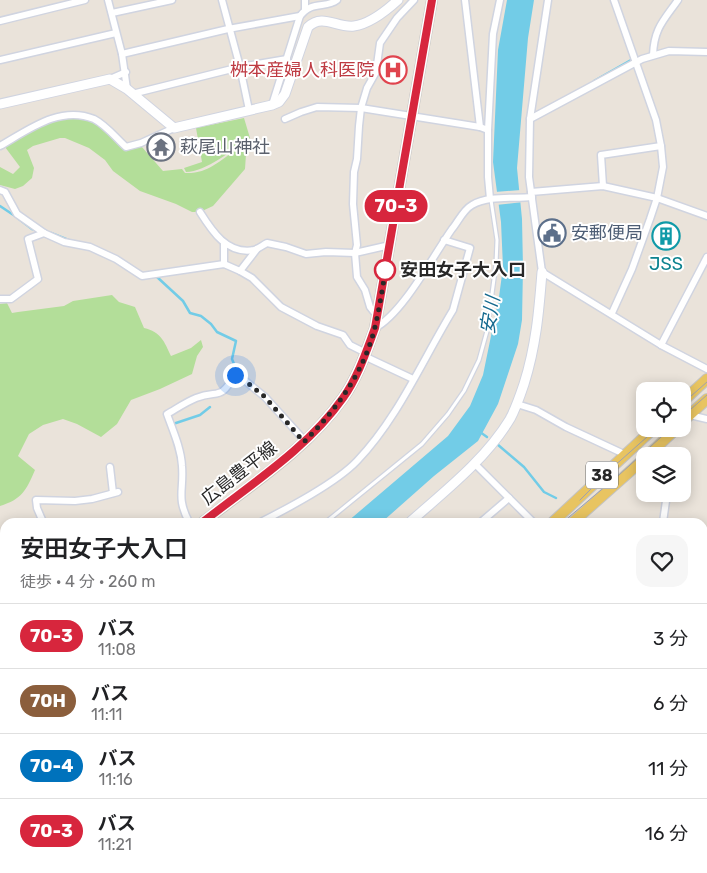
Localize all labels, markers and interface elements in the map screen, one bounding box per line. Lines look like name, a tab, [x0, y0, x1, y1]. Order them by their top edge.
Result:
hospital icon: 桝本産婦人科医院	[378, 55, 408, 85]
place label: 桝本産婦人科医院	[230, 59, 374, 81]
temple icon: 萩尾山神社	[146, 132, 176, 162]
place label: 萩尾山神社	[180, 136, 270, 158]
line badge: 70-3	[361, 190, 431, 222]
text: 70-3	[375, 195, 417, 217]
public building icon: 安郵便局	[537, 218, 567, 248]
building icon: JSS	[651, 221, 681, 251]
place label: 安郵便局	[571, 222, 643, 244]
place label: JSS	[649, 253, 683, 275]
marker: 安田女子大入口	[374, 259, 396, 281]
place label: 安田女子大入口	[400, 259, 526, 281]
water label: 安川	[476, 292, 505, 336]
your location	[223, 363, 248, 388]
map controls	[636, 382, 691, 502]
button: locate	[636, 382, 691, 437]
street label: 広島豊平線	[197, 437, 281, 509]
button: layers	[636, 447, 691, 502]
road number: 38	[586, 462, 618, 488]
text: 安田女子大入口	[20, 535, 188, 563]
button: heart	[636, 535, 688, 587]
text: 徒歩 · 4 分 · 260 m	[20, 572, 155, 591]
text: バス	[98, 617, 136, 640]
text: 70-3	[30, 625, 73, 647]
text: 3 分	[653, 627, 688, 650]
text: 11:08	[98, 640, 136, 659]
text: バス	[91, 682, 129, 705]
text: 70H	[30, 690, 66, 712]
text: 6 分	[653, 692, 688, 715]
text: 11:11	[91, 705, 122, 724]
text: バス	[98, 747, 136, 770]
text: 70-4	[30, 755, 73, 777]
text: 11 分	[648, 757, 688, 780]
text: 11:16	[98, 770, 133, 789]
text: バス	[98, 812, 136, 835]
text: 70-3	[30, 820, 73, 842]
text: 16 分	[645, 822, 688, 845]
text: 11:21	[98, 835, 132, 854]

